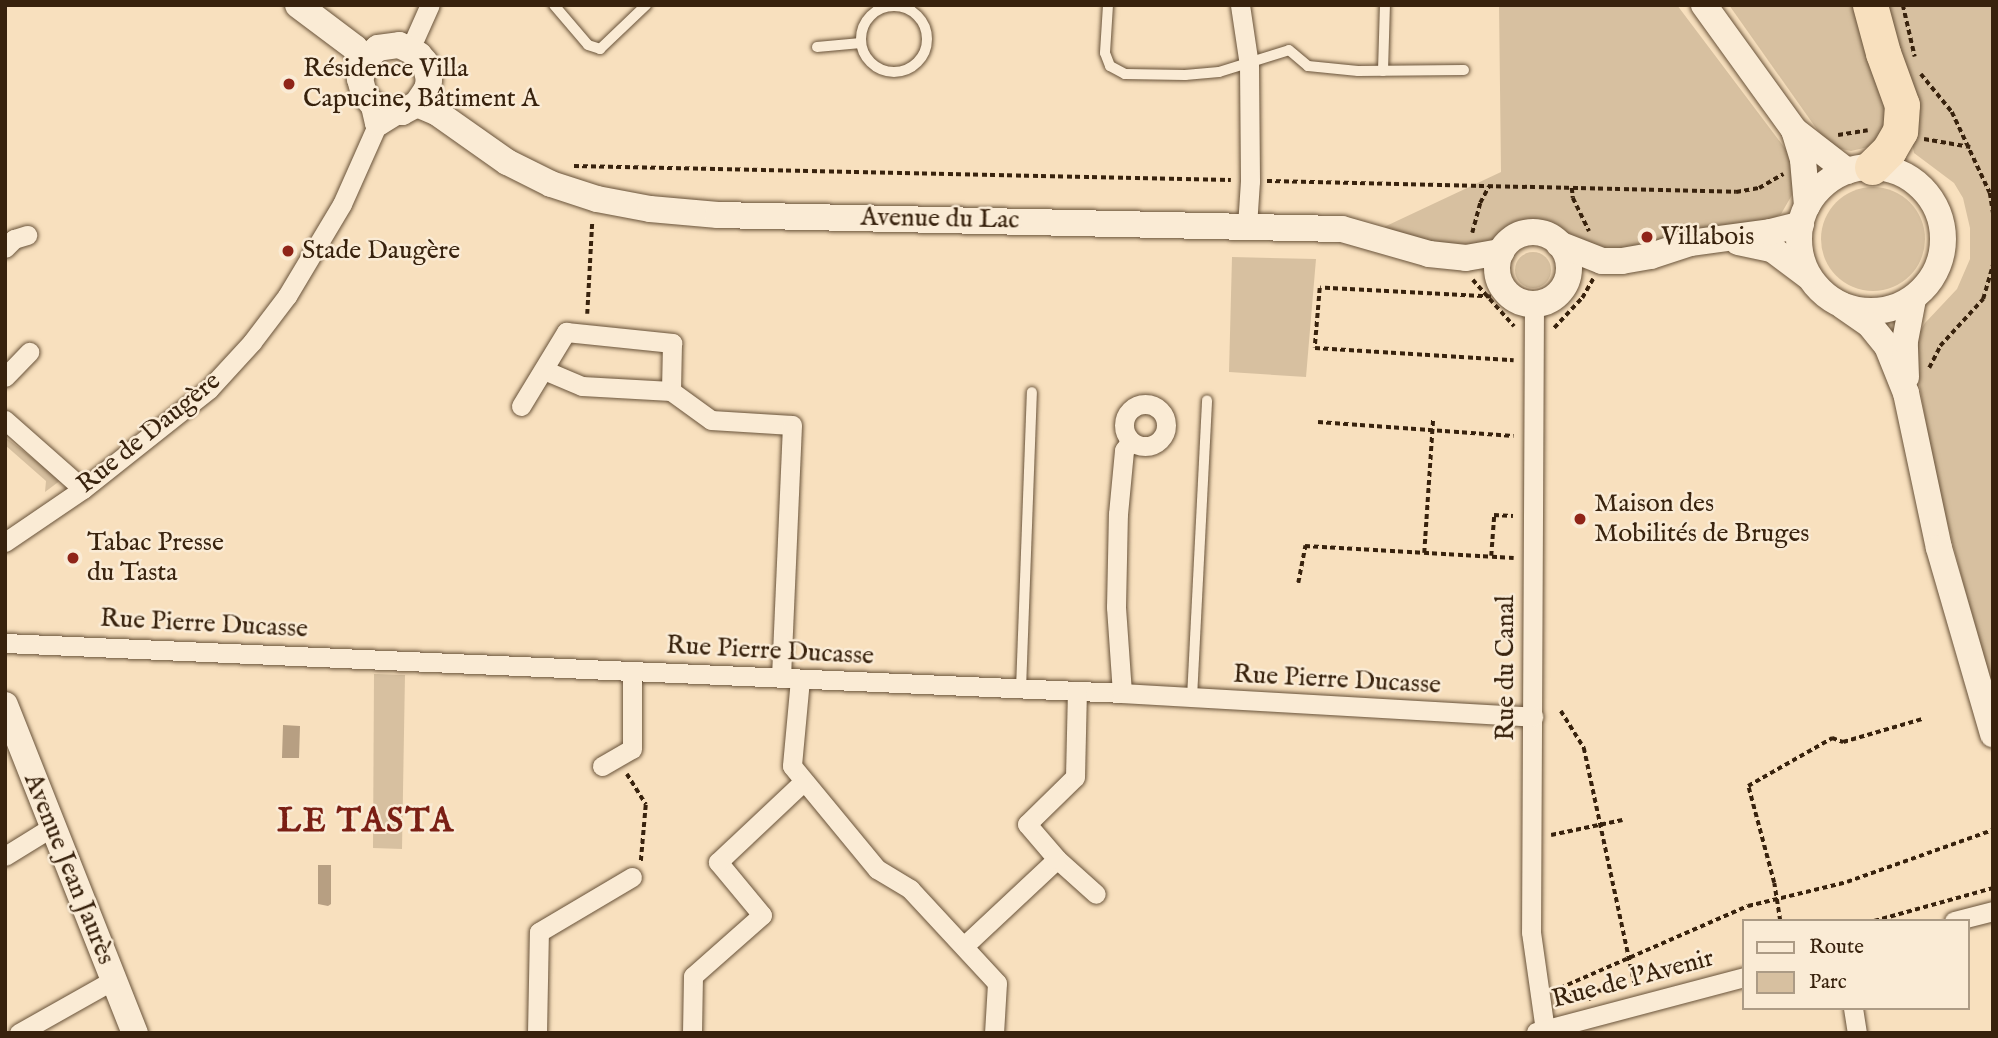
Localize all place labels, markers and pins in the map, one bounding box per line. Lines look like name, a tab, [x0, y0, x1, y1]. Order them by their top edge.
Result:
place label: Résidence Villa Capucine, Bâtiment A	[303, 53, 539, 114]
marker: Résidence Villa Capucine, Bâtiment A	[281, 76, 297, 92]
place label: Villabois	[1661, 221, 1754, 253]
marker: Villabois	[1639, 229, 1655, 245]
place label: Stade Daugère	[302, 235, 460, 267]
marker: Stade Daugère	[280, 243, 296, 259]
place label: Maison des Mobilités de Bruges	[1594, 488, 1809, 550]
marker: Maison des Mobilités de Bruges	[1572, 511, 1588, 527]
place label: Tabac Presse du Tasta	[87, 527, 224, 588]
marker: Tabac Presse du Tasta	[65, 550, 81, 566]

